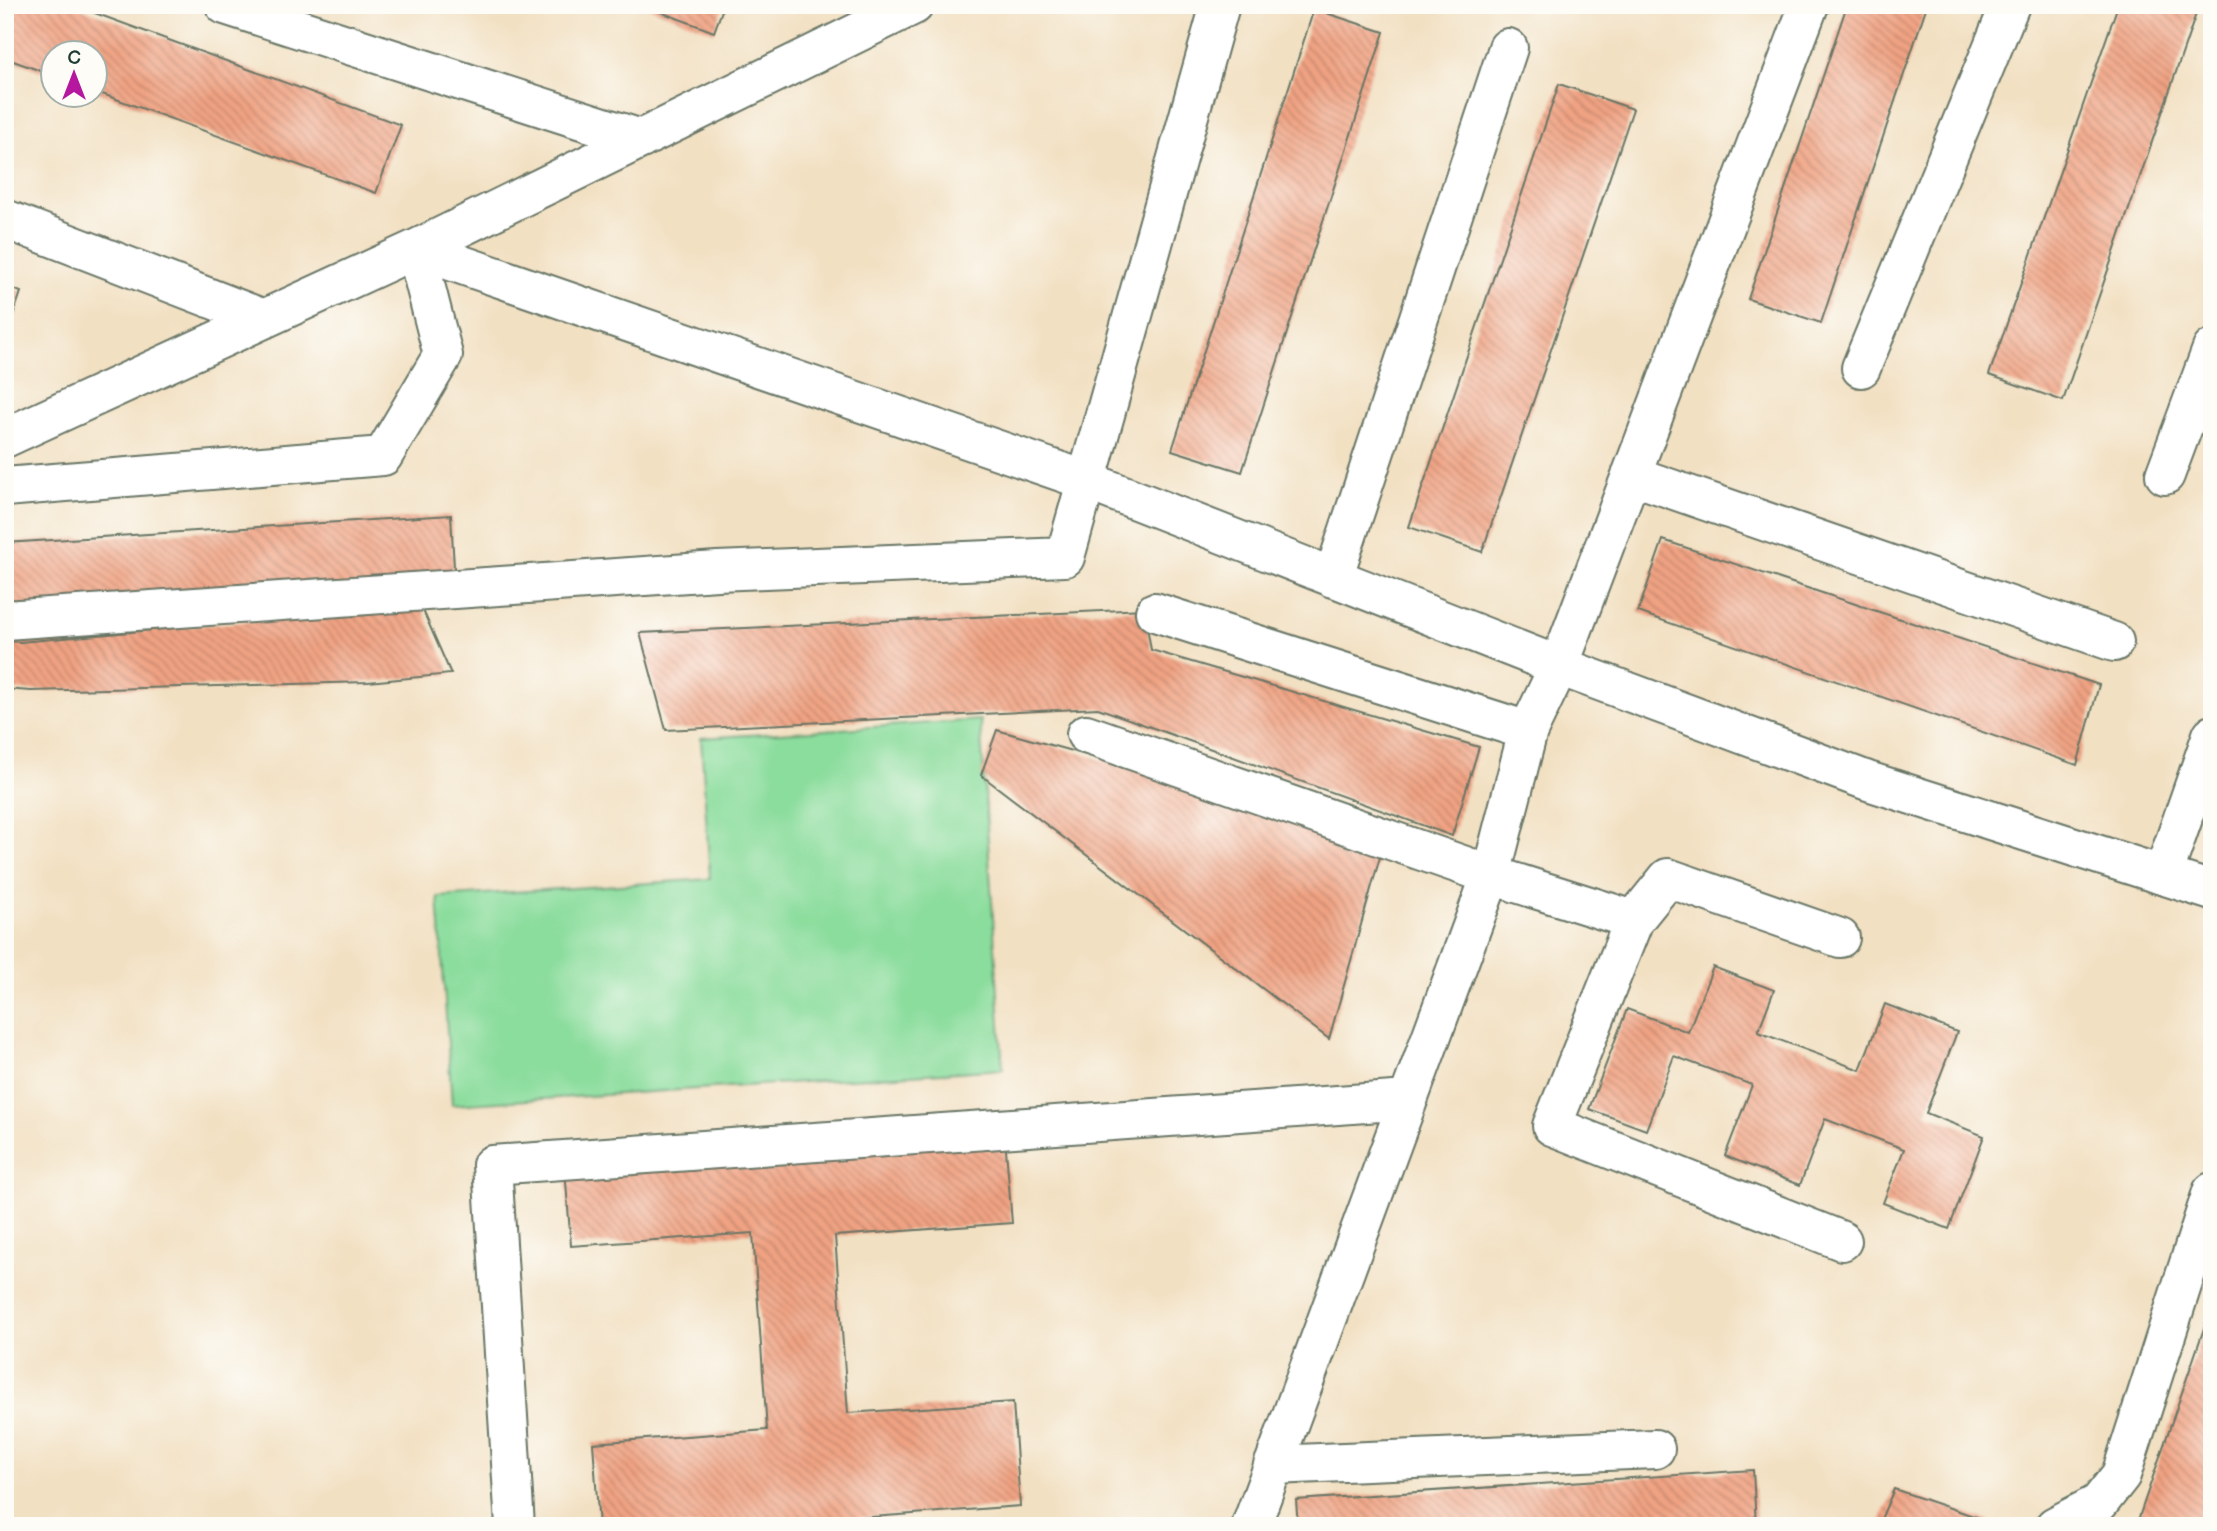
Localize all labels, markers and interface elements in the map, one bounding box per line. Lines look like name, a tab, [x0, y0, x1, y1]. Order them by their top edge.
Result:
north arrow	[38, 38, 108, 108]
text: С	[67, 47, 81, 70]

